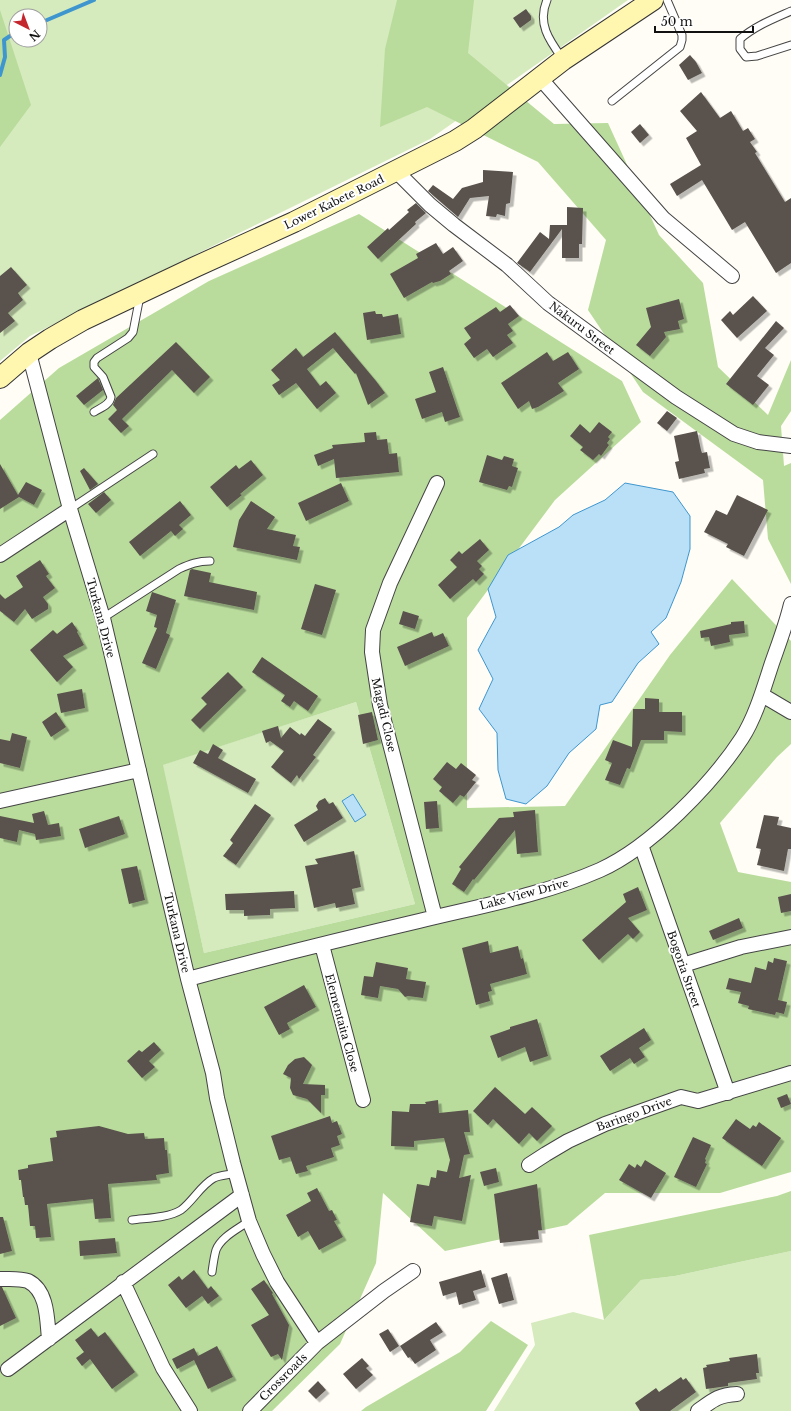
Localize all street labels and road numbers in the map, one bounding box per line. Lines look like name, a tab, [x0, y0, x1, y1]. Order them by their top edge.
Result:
street label: Lower Kabete Road	[282, 171, 387, 232]
street label: Nakuru Street	[546, 299, 618, 358]
street label: Turkana Drive	[84, 577, 118, 659]
street label: Magadi Close	[369, 676, 399, 754]
street label: Lake View Drive	[478, 875, 570, 913]
street label: Turkana Drive	[161, 892, 193, 974]
street label: Bogoria Street	[664, 929, 704, 1010]
street label: Elementaita Close	[322, 972, 362, 1074]
street label: Baringo Drive	[594, 1094, 674, 1134]
street label: Crossroads	[256, 1350, 310, 1404]

